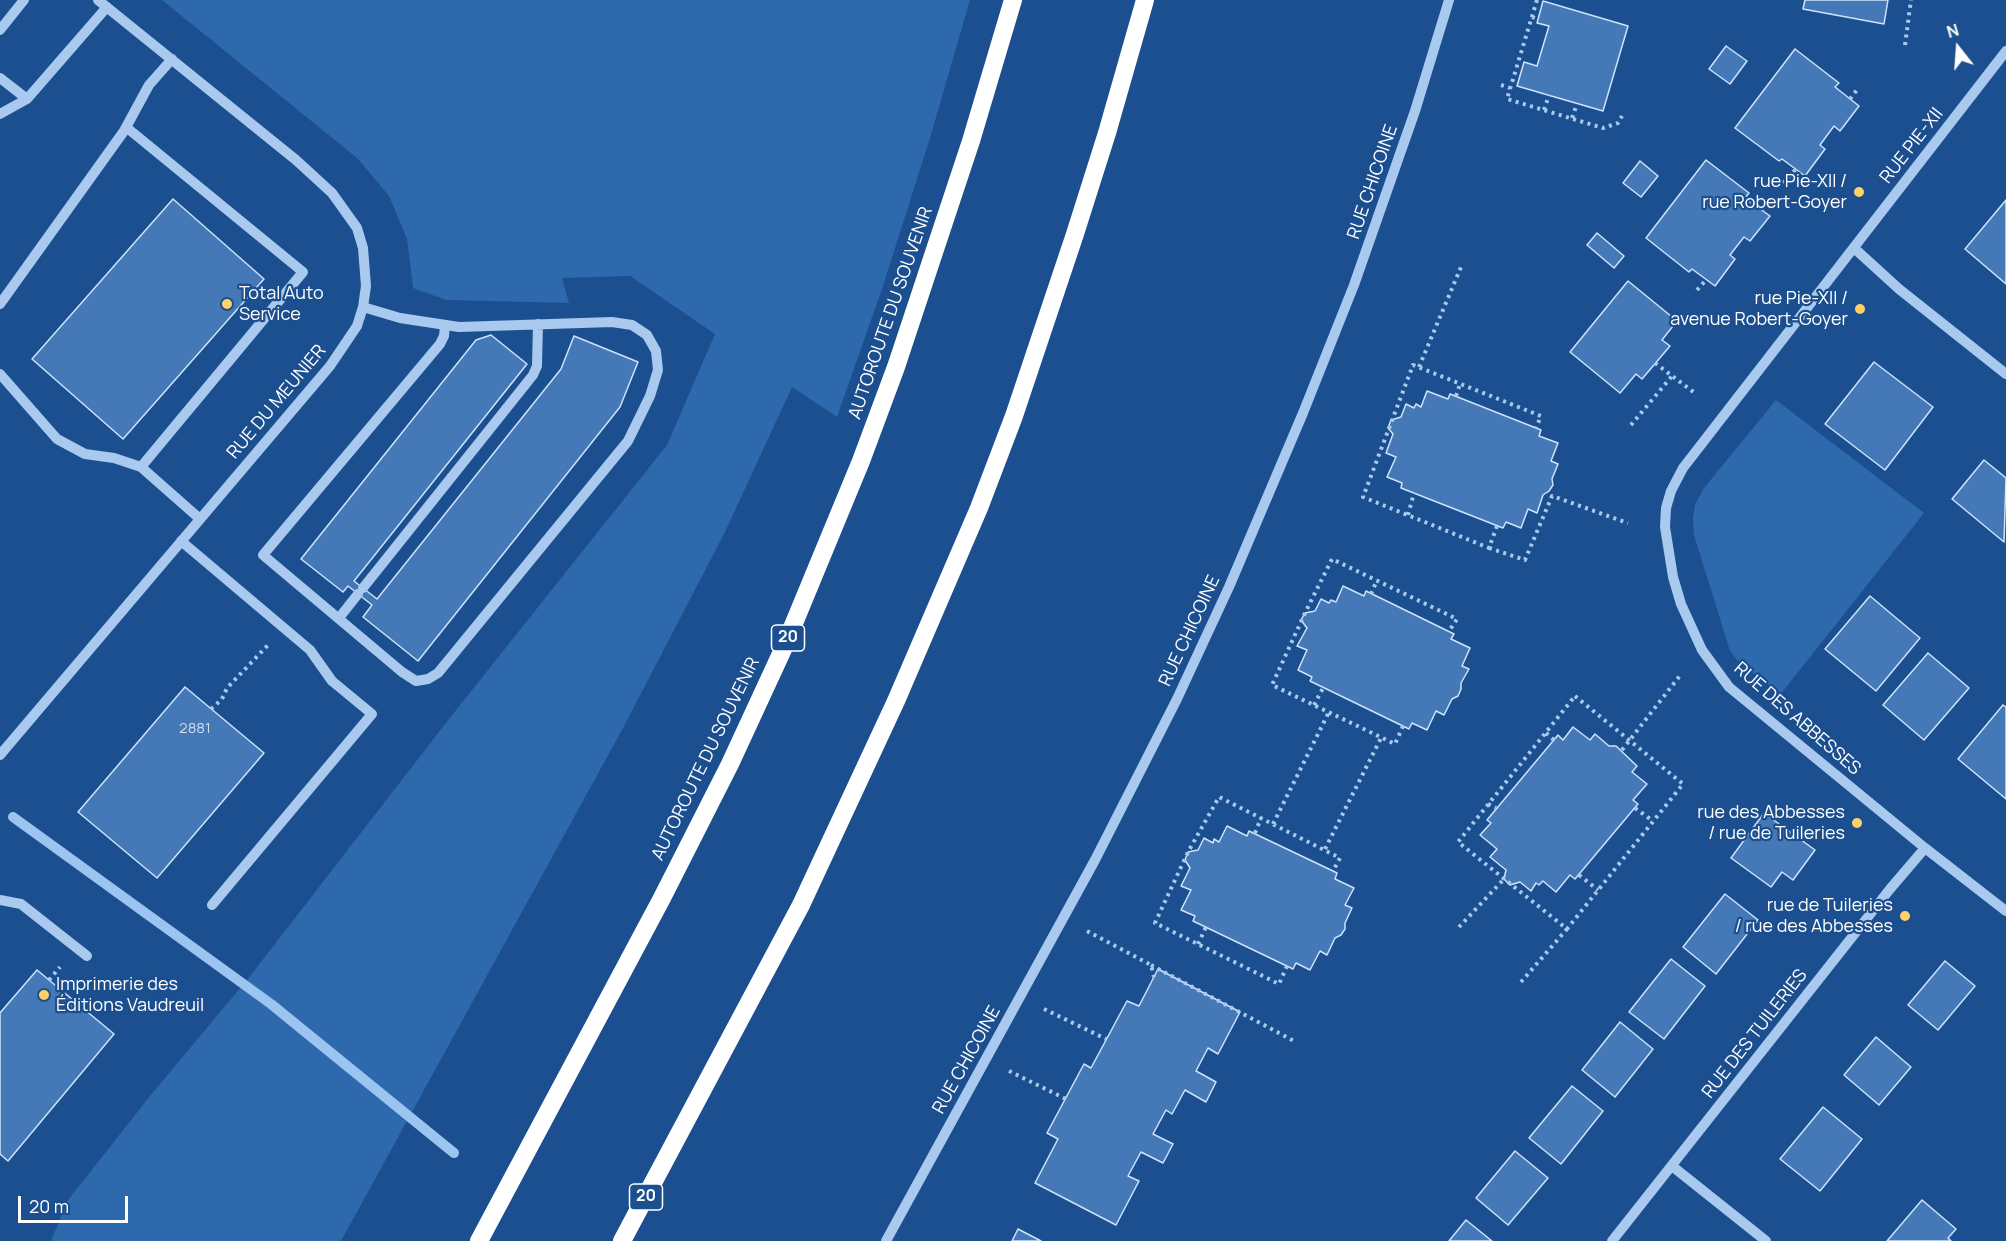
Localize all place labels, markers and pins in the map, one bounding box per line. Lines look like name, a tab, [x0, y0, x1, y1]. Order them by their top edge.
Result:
place label: rue Pie-XII / rue Robert-Goyer	[1702, 171, 1847, 213]
marker: rue Pie-XII / rue Robert-Goyer	[1852, 185, 1866, 199]
place label: Total Auto Service	[239, 283, 324, 326]
place label: rue Pie-XII / avenue Robert-Goyer	[1670, 288, 1848, 330]
marker: Total Auto Service	[220, 297, 234, 311]
marker: rue Pie-XII / avenue Robert-Goyer	[1853, 302, 1867, 316]
place label: rue des Abbesses / rue de Tuileries	[1697, 802, 1845, 844]
marker: rue des Abbesses / rue de Tuileries	[1850, 816, 1864, 830]
place label: rue de Tuileries / rue des Abbesses	[1735, 895, 1893, 938]
marker: rue de Tuileries / rue des Abbesses	[1898, 909, 1912, 923]
place label: Imprimerie des Éditions Vaudreuil	[56, 974, 204, 1016]
marker: Imprimerie des Éditions Vaudreuil	[37, 988, 51, 1002]

